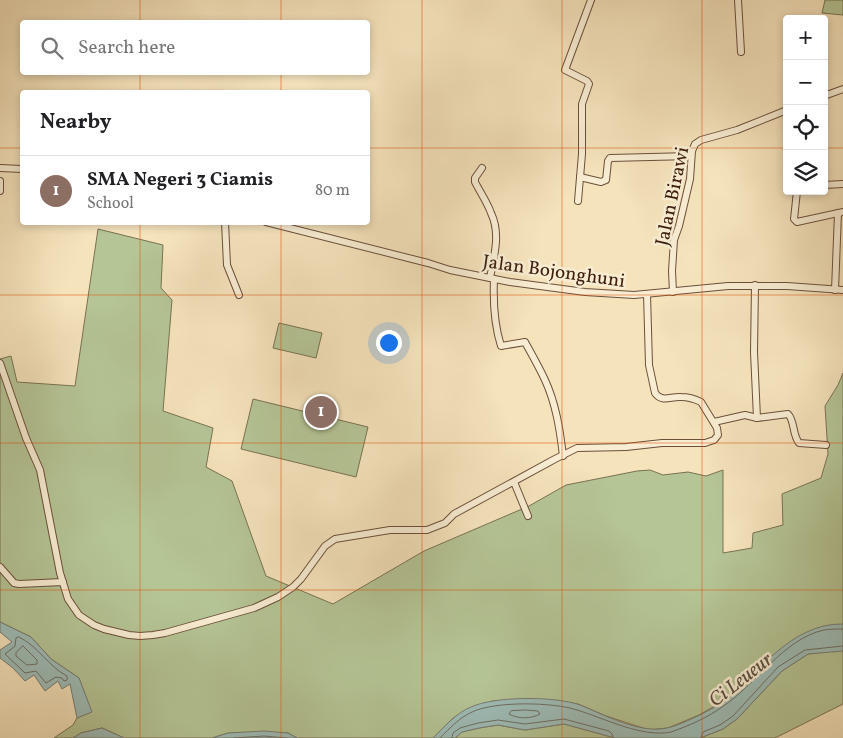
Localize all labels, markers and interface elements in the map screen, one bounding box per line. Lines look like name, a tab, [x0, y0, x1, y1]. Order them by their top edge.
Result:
map controls	[783, 15, 828, 195]
button: +	[783, 15, 828, 60]
search box	[20, 20, 370, 75]
icon: search	[38, 34, 66, 62]
text: Search here	[78, 35, 175, 61]
button: −	[783, 60, 828, 105]
button: locate	[783, 105, 828, 150]
text: Nearby	[40, 108, 111, 137]
street label: Jalan Birawi	[650, 144, 696, 248]
button: layers	[783, 150, 828, 195]
text: SMA Negeri 3 Ciamis	[87, 167, 273, 193]
text: 1	[53, 180, 59, 202]
text: 80 m	[315, 180, 350, 202]
text: School	[87, 193, 134, 215]
street label: Jalan Bojonghuni	[481, 249, 627, 295]
your location	[376, 330, 402, 356]
pin: 1	[305, 393, 337, 431]
water label: Ci Leueur	[703, 646, 780, 715]

